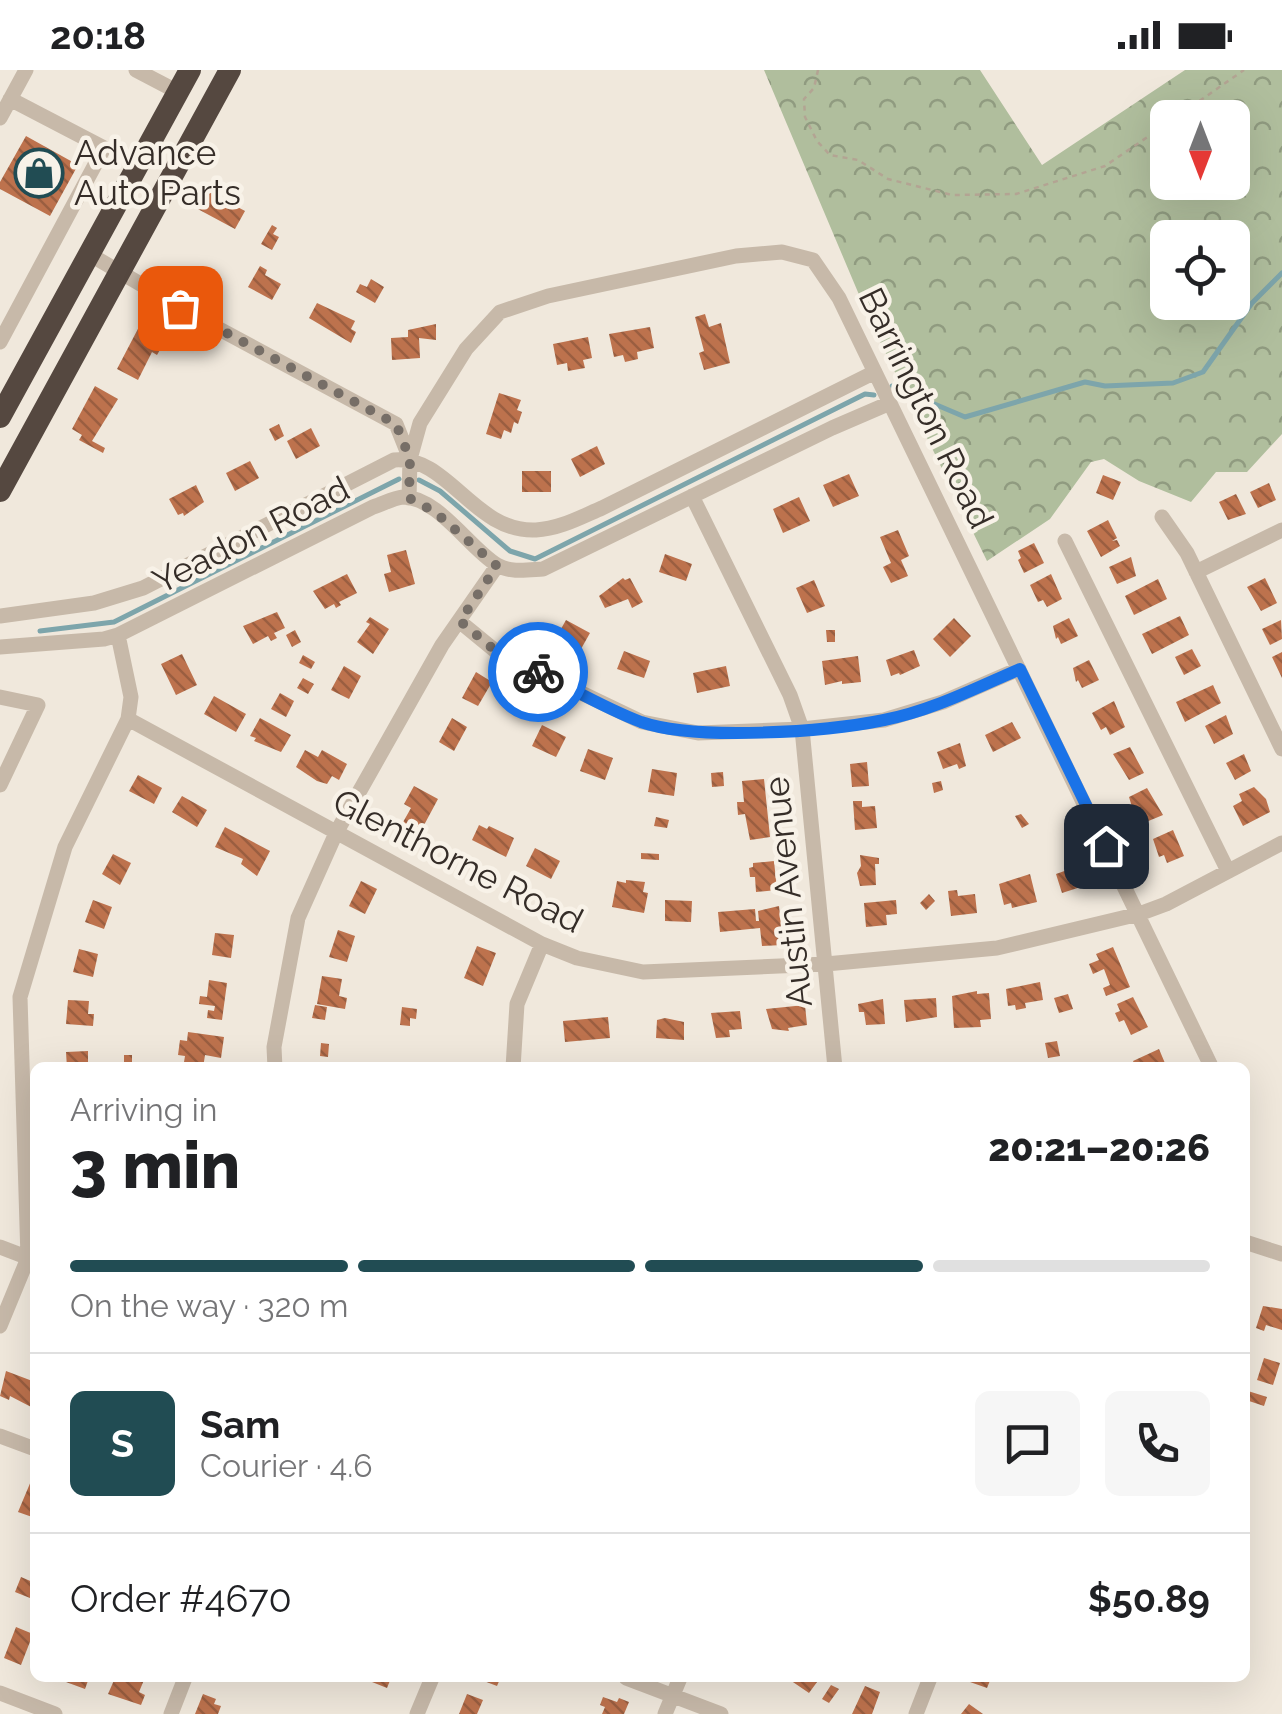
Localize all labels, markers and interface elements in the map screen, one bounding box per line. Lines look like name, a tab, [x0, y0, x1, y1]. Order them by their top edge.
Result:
text: 20:18	[50, 13, 146, 58]
north arrow	[1150, 100, 1250, 200]
map controls	[1150, 100, 1250, 320]
place label: Advance Auto Parts	[74, 132, 241, 213]
shop icon: Advance Auto Parts	[13, 147, 65, 199]
button: locate	[1150, 220, 1250, 320]
pin	[138, 266, 223, 351]
icon: bag	[153, 281, 208, 336]
street label: Barrington Road	[851, 281, 1002, 535]
street label: Yeadon Road	[146, 467, 356, 602]
courier	[488, 622, 588, 722]
icon: bike	[511, 645, 566, 700]
street label: Austin Avenue	[755, 775, 820, 1009]
street label: Glenthorne Road	[327, 780, 590, 941]
pin	[1064, 804, 1149, 889]
icon: home	[1079, 819, 1134, 874]
text: Arriving in	[70, 1091, 217, 1128]
text: 20:21–20:26	[988, 1125, 1210, 1170]
text: 3 min	[70, 1127, 240, 1203]
text: On the way · 320 m	[70, 1287, 348, 1324]
button: chat	[975, 1391, 1080, 1496]
button: phone	[1105, 1391, 1210, 1496]
text: Sam	[200, 1402, 280, 1447]
text: S	[111, 1421, 134, 1466]
text: Courier · 4.6	[200, 1447, 373, 1484]
text: Order #4670	[70, 1576, 292, 1621]
text: $50.89	[1088, 1576, 1210, 1621]

